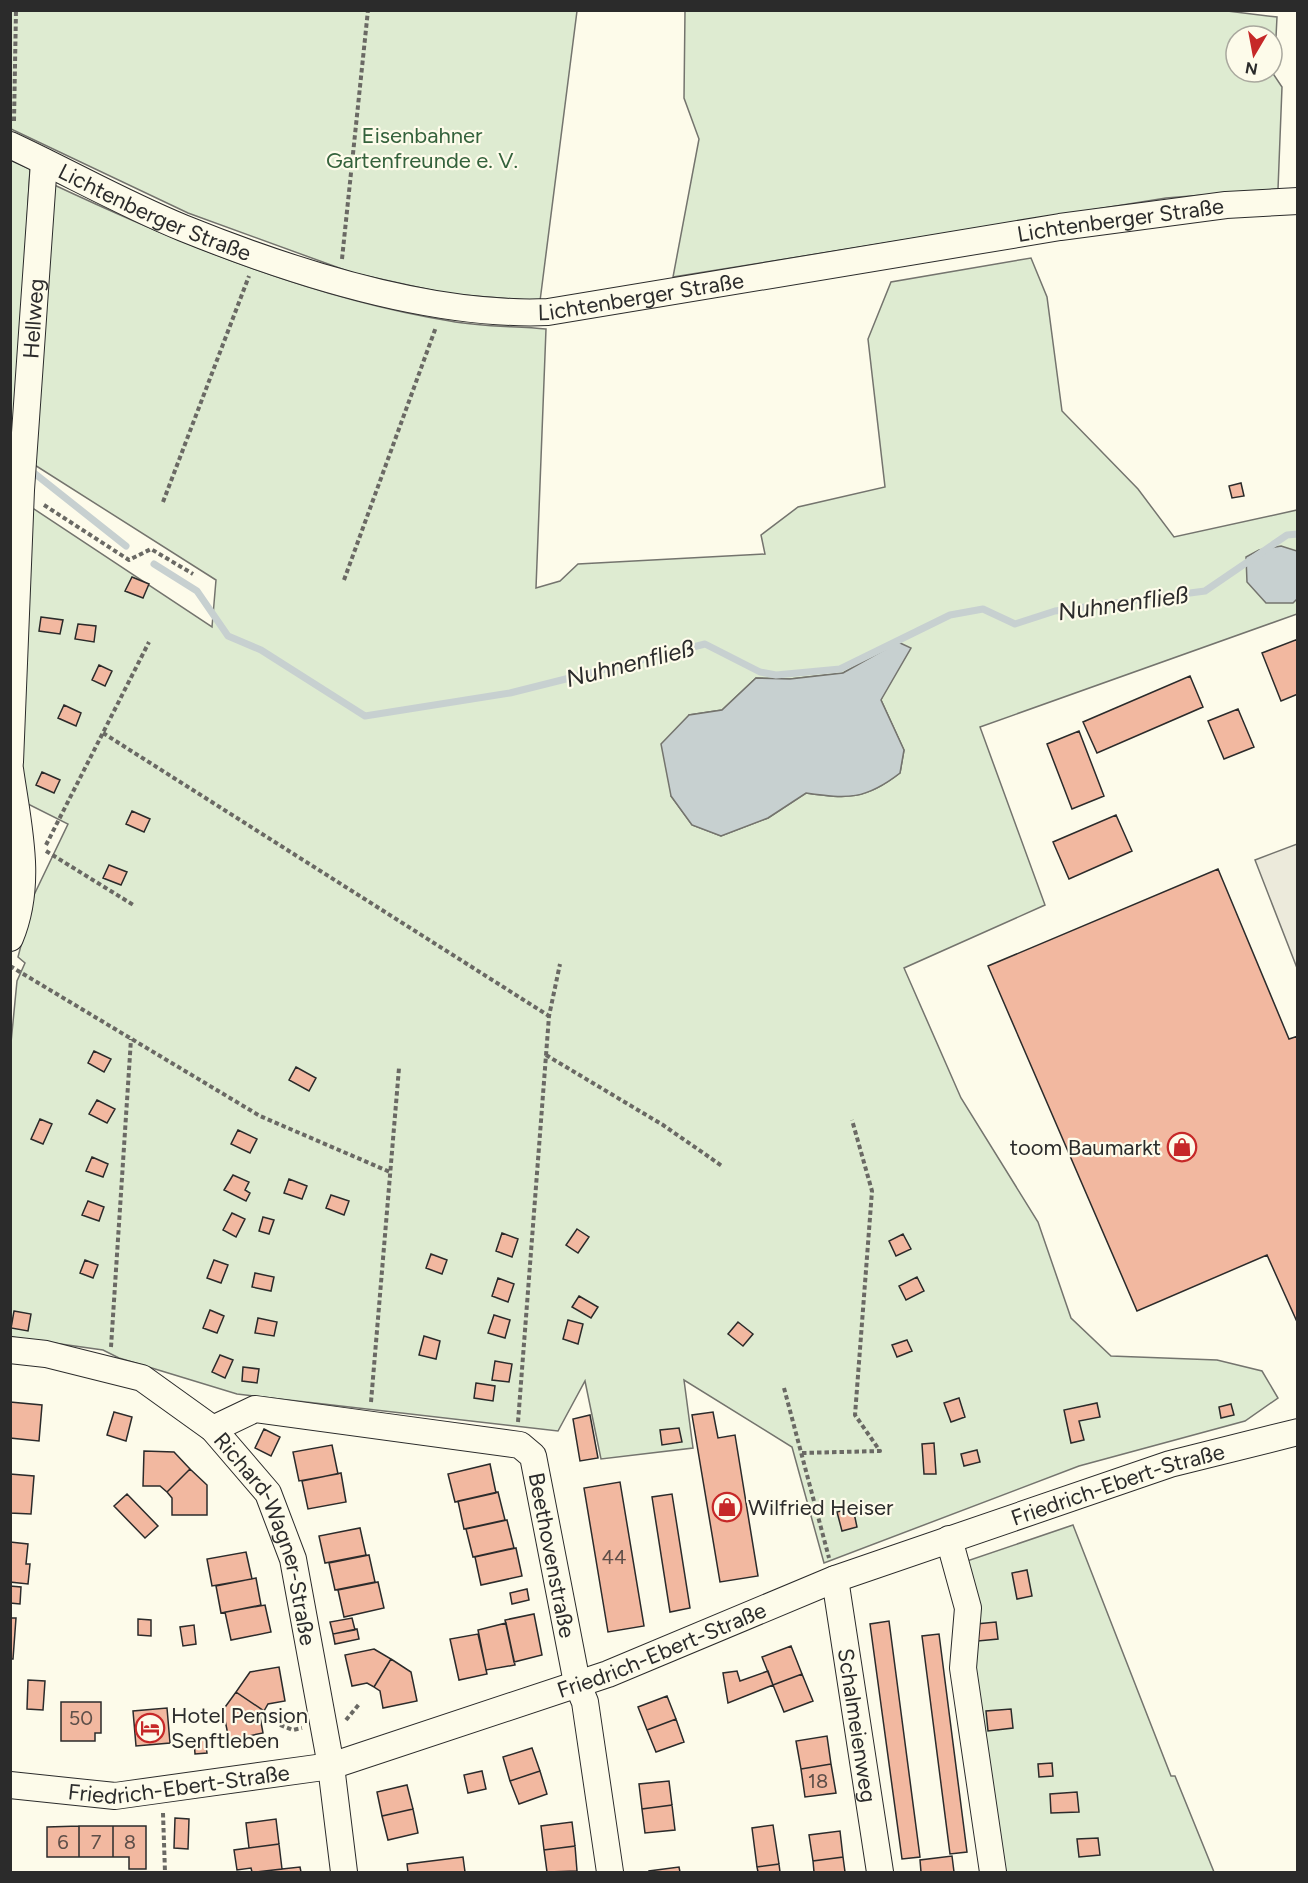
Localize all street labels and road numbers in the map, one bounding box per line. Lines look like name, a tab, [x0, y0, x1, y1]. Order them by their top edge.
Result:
street label: Lichtenberger Straße	[54, 157, 255, 266]
street label: Lichtenberger Straße	[1015, 192, 1225, 247]
street label: Lichtenberger Straße	[537, 266, 746, 326]
street label: Hellweg	[17, 278, 49, 360]
street label: Richard-Wagner-Straße	[208, 1427, 322, 1647]
street label: Friedrich-Ebert-Straße	[1007, 1437, 1227, 1531]
street label: Beethovenstraße	[523, 1470, 581, 1640]
street label: Friedrich-Ebert-Straße	[553, 1596, 770, 1704]
street label: Schalmeienweg	[832, 1646, 883, 1804]
street label: Friedrich-Ebert-Straße	[67, 1758, 291, 1810]

